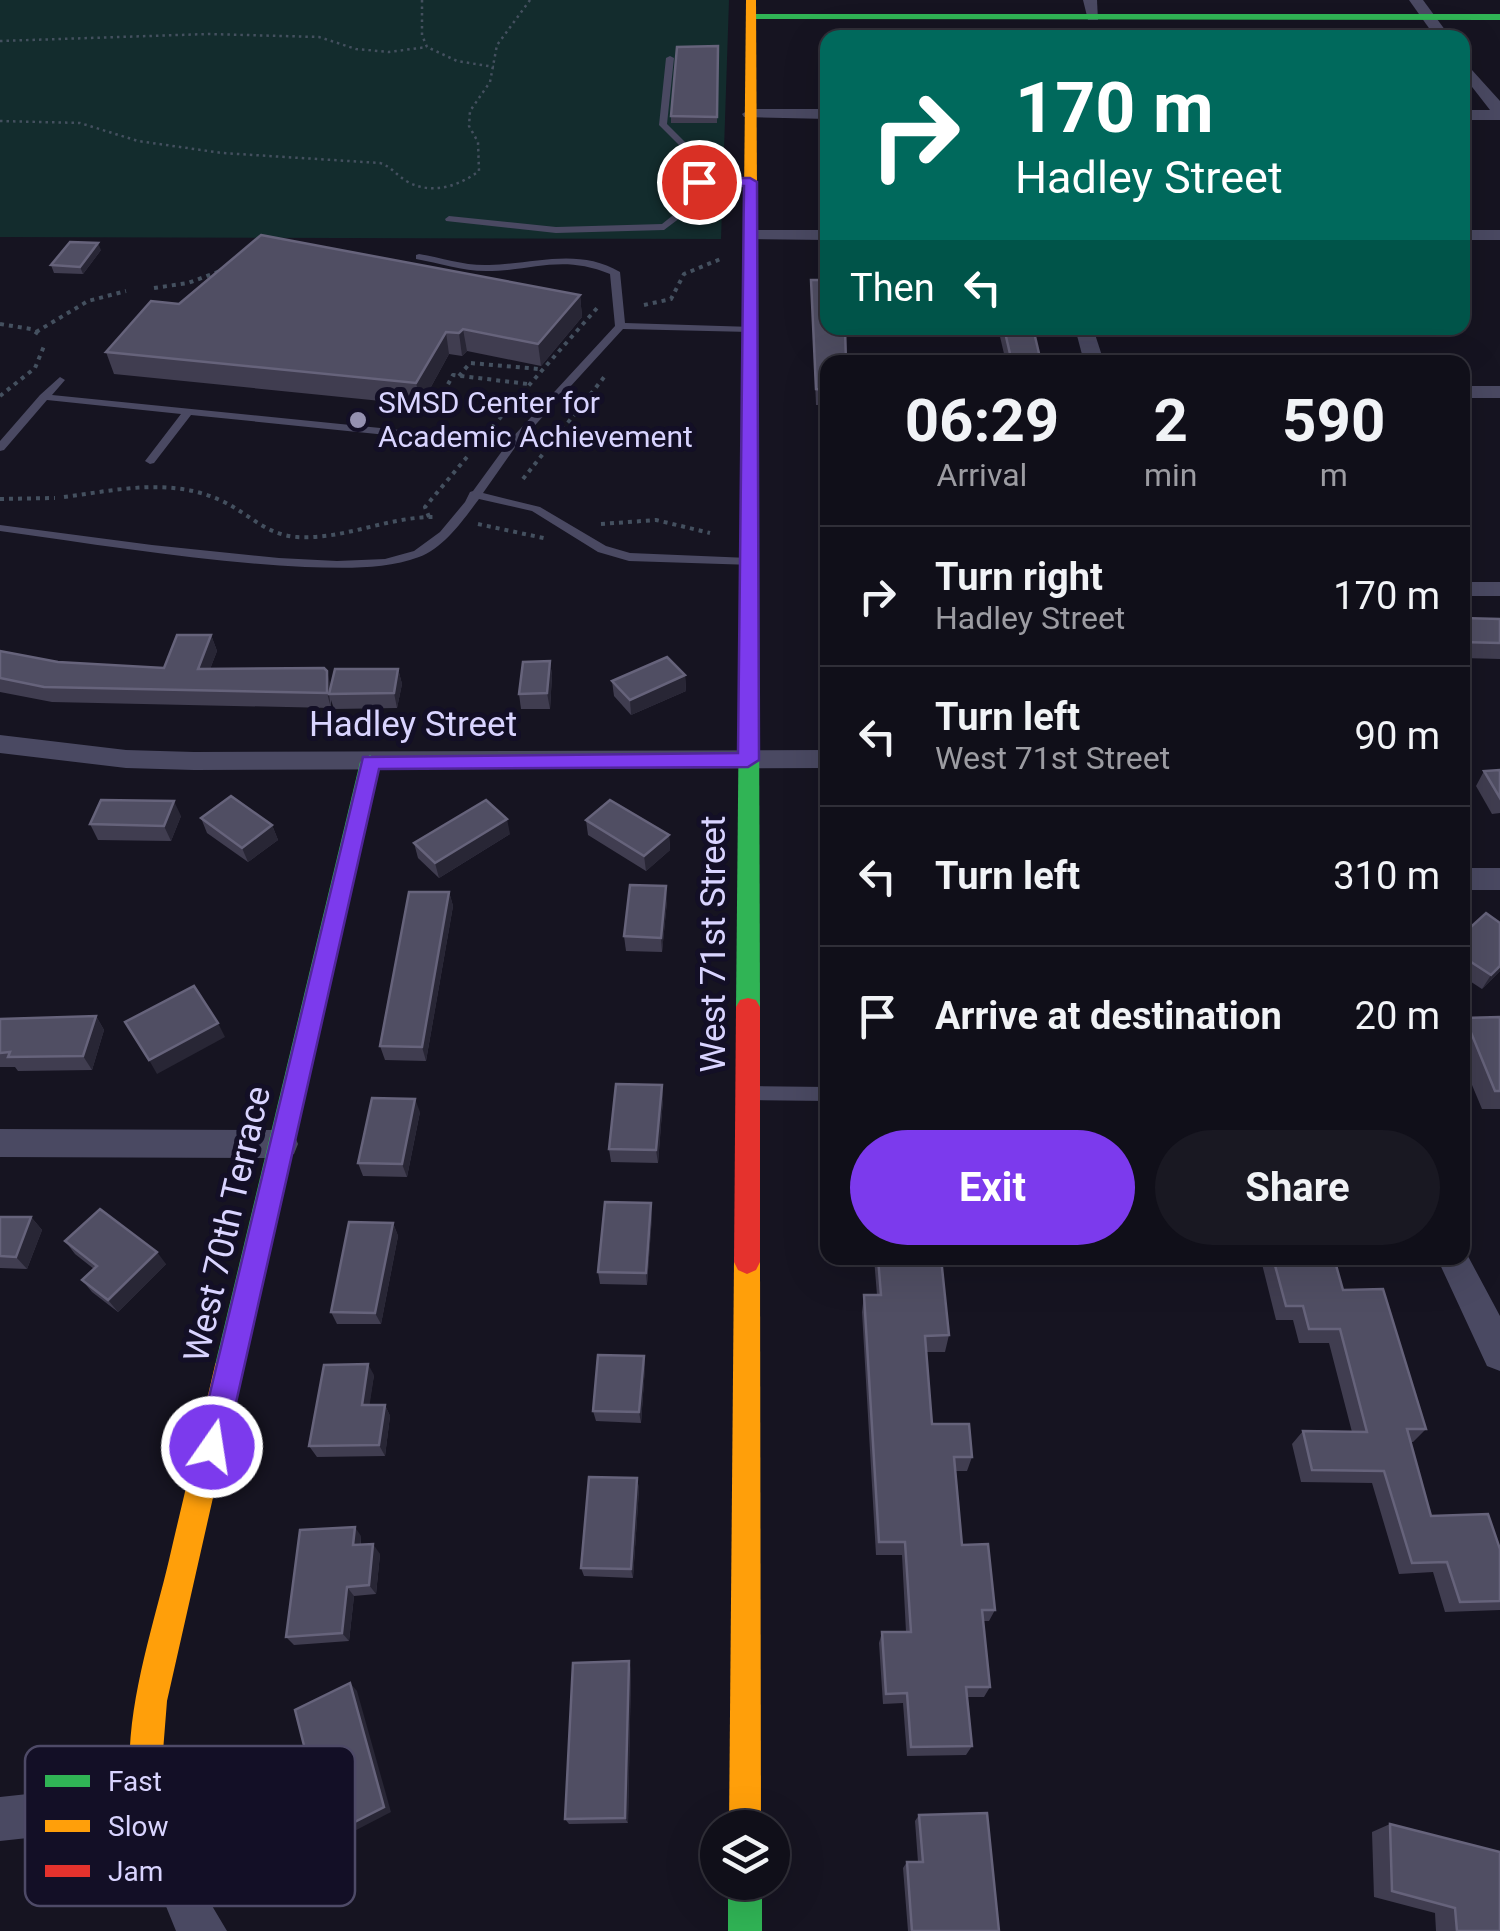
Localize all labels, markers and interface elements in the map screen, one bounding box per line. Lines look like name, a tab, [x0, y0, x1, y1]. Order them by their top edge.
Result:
text: 170 m	[1015, 67, 1214, 149]
icon: right	[850, 70, 980, 200]
pin	[657, 140, 742, 225]
text: Hadley Street	[1015, 151, 1283, 204]
icon: arrive	[672, 155, 727, 210]
icon: left	[955, 260, 1010, 315]
text: Then	[850, 266, 935, 310]
place label: SMSD Center for Academic Achievement	[378, 385, 693, 454]
text: 06:29	[905, 385, 1059, 456]
text: 2	[1153, 385, 1188, 456]
text: 590	[1282, 385, 1385, 456]
marker: SMSD Center for Academic Achievement	[347, 409, 369, 431]
text: Arrival	[937, 456, 1027, 494]
text: min	[1144, 456, 1197, 494]
text: m	[1320, 456, 1348, 494]
text: Turn right	[935, 555, 1103, 599]
icon: right	[850, 569, 905, 624]
text: 170 m	[1333, 574, 1440, 618]
text: Hadley Street	[935, 599, 1125, 637]
text: Turn left	[935, 695, 1080, 739]
street label: Hadley Street	[309, 704, 517, 745]
icon: left	[850, 709, 905, 764]
text: 90 m	[1355, 714, 1440, 758]
text: West 71st Street	[935, 739, 1170, 777]
street label: West 71st Street	[693, 815, 734, 1073]
icon: left	[850, 849, 905, 904]
text: Turn left	[935, 854, 1080, 898]
text: 310 m	[1333, 854, 1440, 898]
icon: arrive	[850, 989, 905, 1044]
text: Arrive at destination	[935, 994, 1282, 1038]
text: 20 m	[1355, 994, 1440, 1038]
street label: West 70th Terrace	[176, 1082, 279, 1366]
button: Exit	[850, 1130, 1135, 1245]
button: Share	[1155, 1130, 1440, 1245]
position arrow	[160, 1395, 264, 1499]
legend	[25, 1746, 355, 1906]
text: Fast	[108, 1765, 162, 1798]
text: Slow	[108, 1810, 168, 1843]
map controls	[700, 1810, 790, 1900]
button: layers	[700, 1810, 790, 1900]
text: Jam	[108, 1855, 163, 1888]

